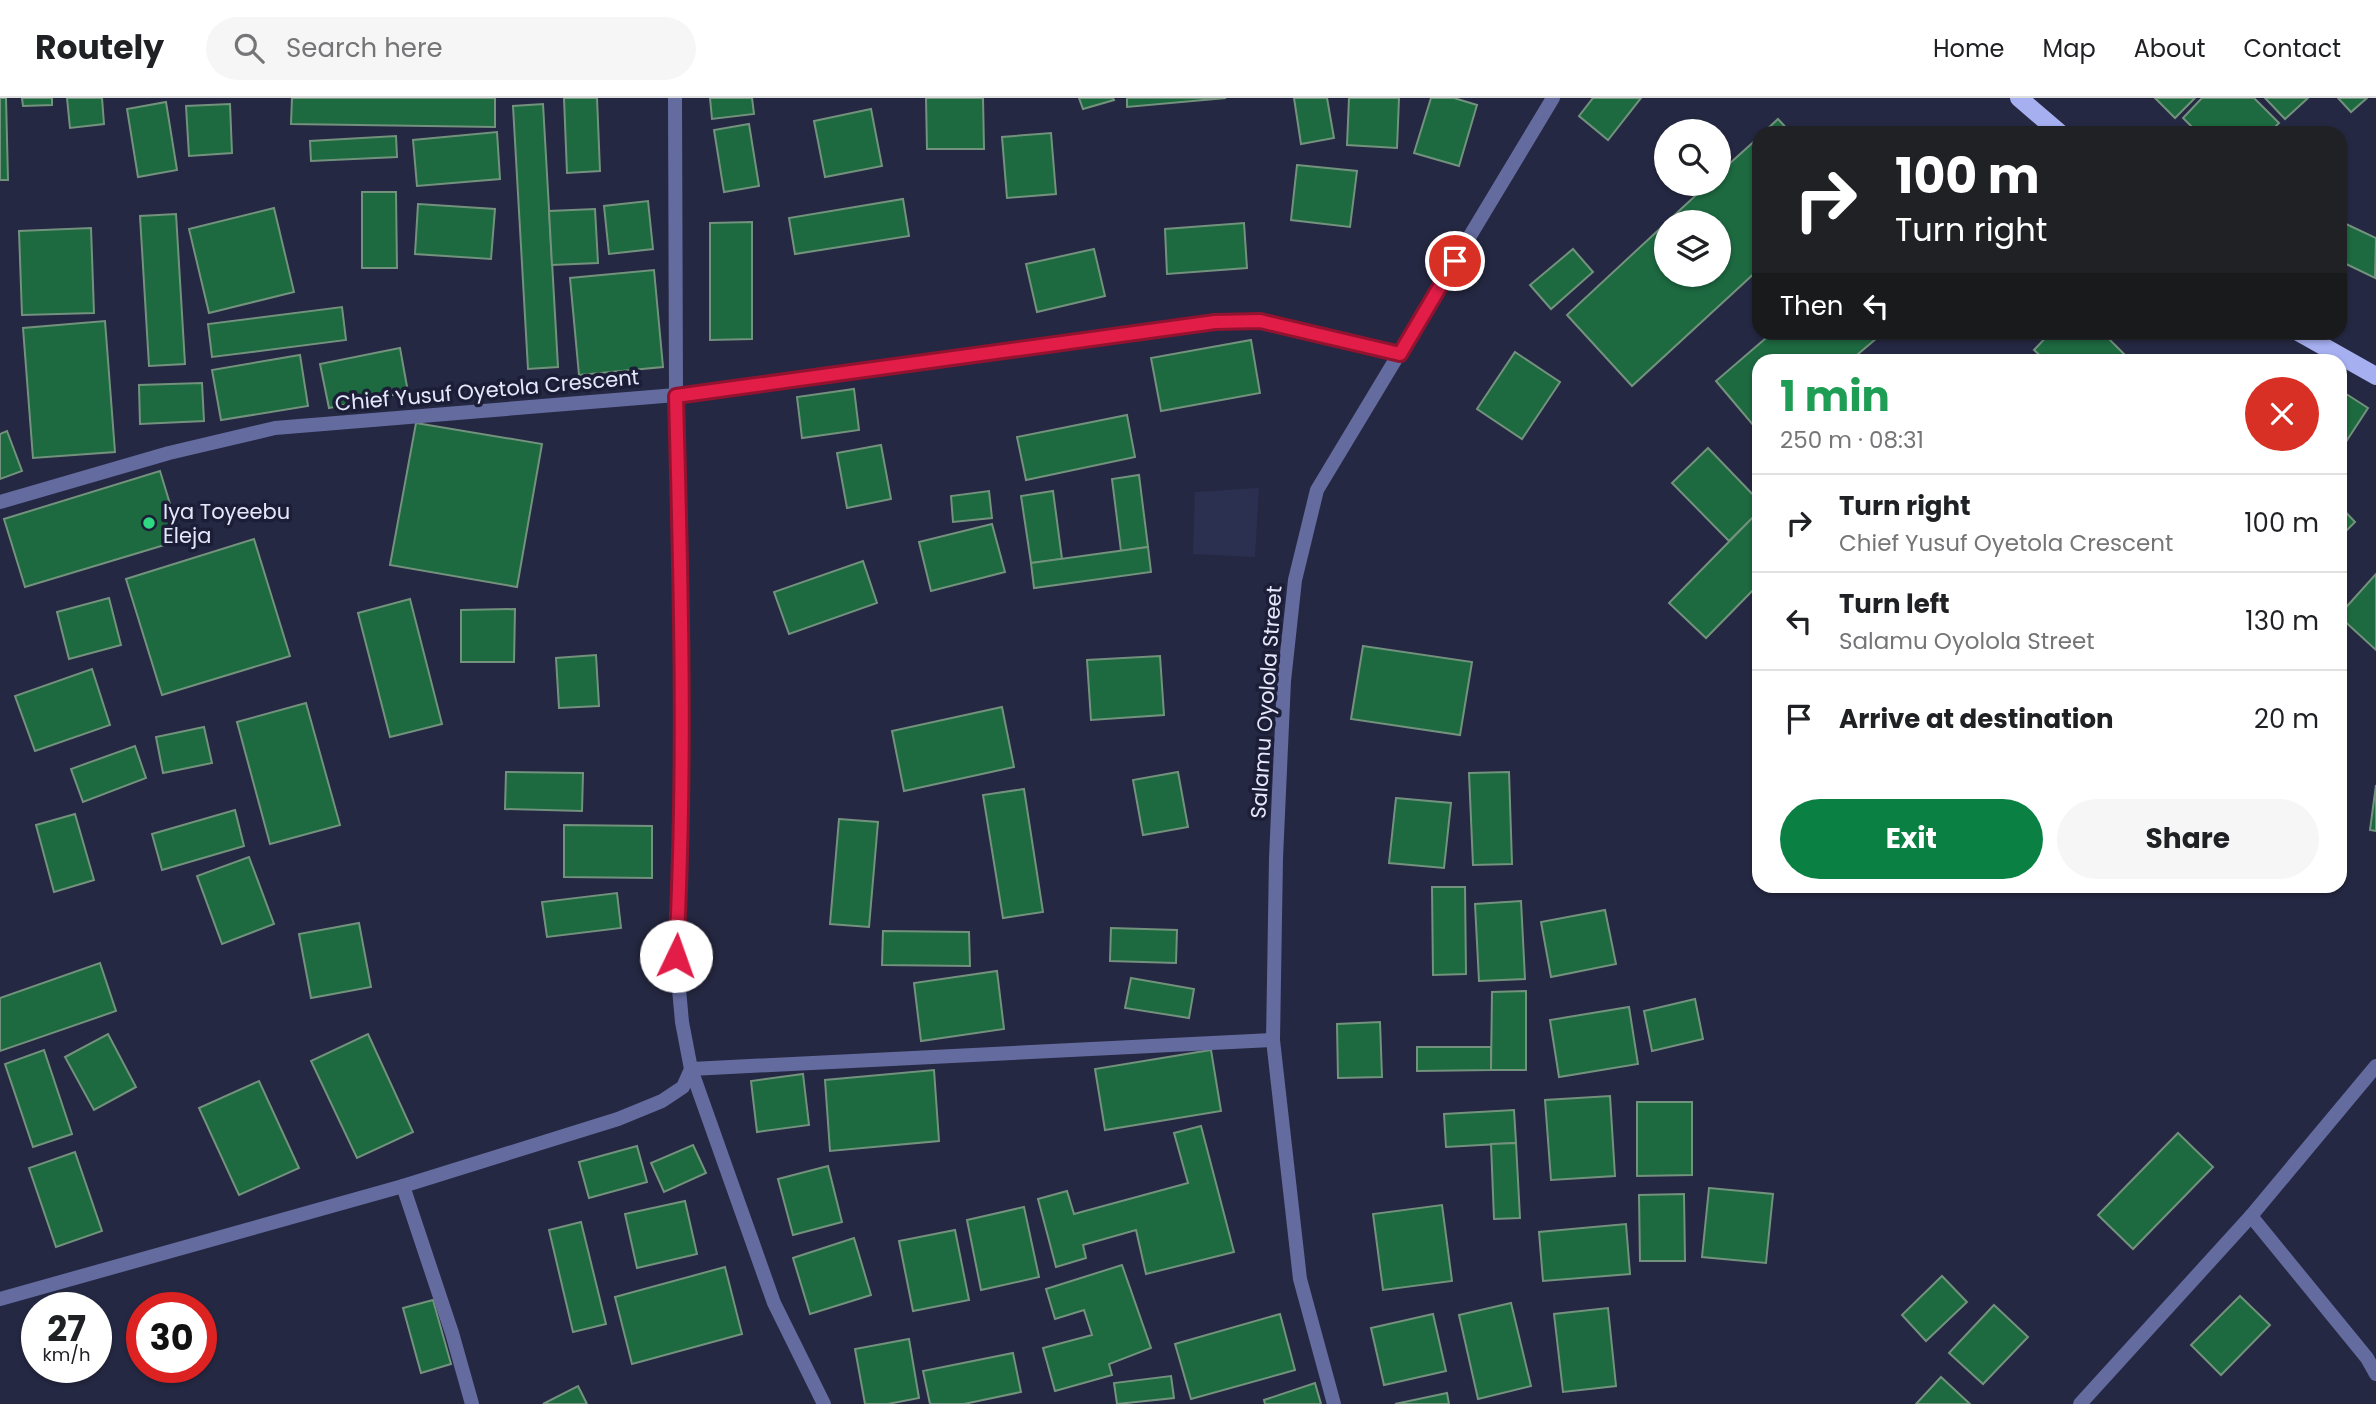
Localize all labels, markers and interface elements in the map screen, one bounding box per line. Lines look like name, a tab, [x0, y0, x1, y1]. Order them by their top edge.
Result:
search box	[206, 17, 696, 80]
text: Routely	[35, 24, 164, 71]
icon: search	[230, 29, 268, 67]
text: Search here	[286, 30, 443, 66]
text: Home	[1933, 32, 2005, 65]
text: Map	[2043, 32, 2096, 65]
text: About	[2134, 32, 2205, 65]
text: Contact	[2243, 32, 2341, 65]
map controls	[1654, 119, 1731, 287]
button: search	[1654, 119, 1731, 196]
text: 100 m	[1895, 142, 2040, 210]
icon: right	[1780, 154, 1871, 245]
text: Turn right	[1895, 207, 2047, 252]
button: layers	[1654, 210, 1731, 287]
pin	[1425, 231, 1485, 291]
icon: arrive	[1436, 242, 1474, 280]
icon: left	[1857, 287, 1895, 325]
text: Then	[1780, 288, 1843, 324]
street label: Chief Yusuf Oyetola Crescent	[334, 362, 640, 418]
text: 1 min	[1780, 367, 1890, 426]
button: close	[2245, 377, 2319, 451]
text: 250 m · 08:31	[1780, 424, 1924, 456]
text: Turn right	[1839, 488, 1971, 524]
place label: Iya Toyeebu Eleja	[163, 497, 290, 550]
icon: right	[1780, 504, 1818, 542]
text: 100 m	[2244, 505, 2319, 541]
marker: Iya Toyeebu Eleja	[141, 515, 157, 531]
text: Chief Yusuf Oyetola Crescent	[1839, 527, 2173, 559]
street label: Salamu Oyolola Street	[1243, 585, 1289, 819]
text: Turn left	[1839, 586, 1950, 622]
icon: left	[1780, 602, 1818, 640]
text: 130 m	[2245, 603, 2319, 639]
text: Salamu Oyolola Street	[1839, 625, 2095, 657]
icon: arrive	[1780, 700, 1818, 738]
text: Arrive at destination	[1839, 701, 2114, 737]
text: 20 m	[2254, 701, 2319, 737]
button: Exit	[1780, 799, 2043, 879]
button: Share	[2057, 799, 2319, 879]
position arrow	[639, 919, 713, 993]
speed limit sign: 30	[126, 1292, 217, 1383]
text: 27	[47, 1304, 86, 1353]
text: km/h	[43, 1342, 90, 1367]

